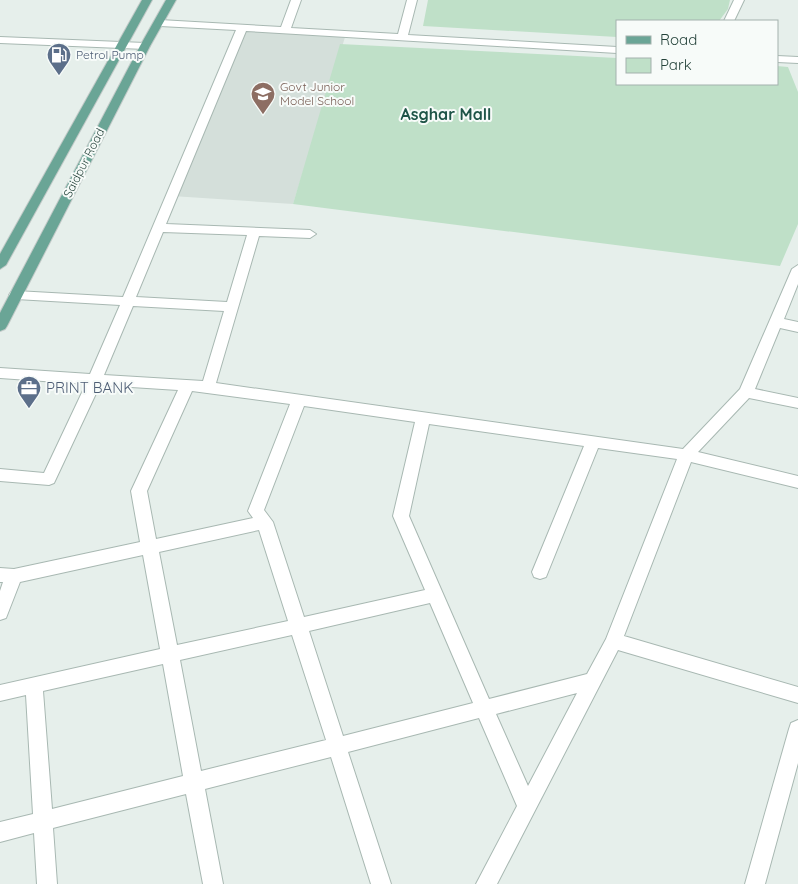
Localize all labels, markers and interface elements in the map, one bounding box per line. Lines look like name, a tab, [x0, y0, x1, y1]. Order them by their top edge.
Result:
legend	[616, 20, 778, 85]
text: Road	[660, 30, 697, 49]
fuel station icon: Petrol Pump	[46, 42, 72, 76]
place label: Petrol Pump	[76, 47, 144, 62]
text: Park	[660, 55, 692, 74]
place label: Govt Junior Model School	[280, 79, 354, 108]
school or university icon: Govt Junior Model School	[250, 81, 276, 115]
district label: Asghar Mall	[401, 104, 491, 124]
street label: Saidpur Road	[60, 126, 107, 200]
office icon: PRINT BANK	[16, 375, 42, 409]
place label: PRINT BANK	[46, 378, 133, 397]

